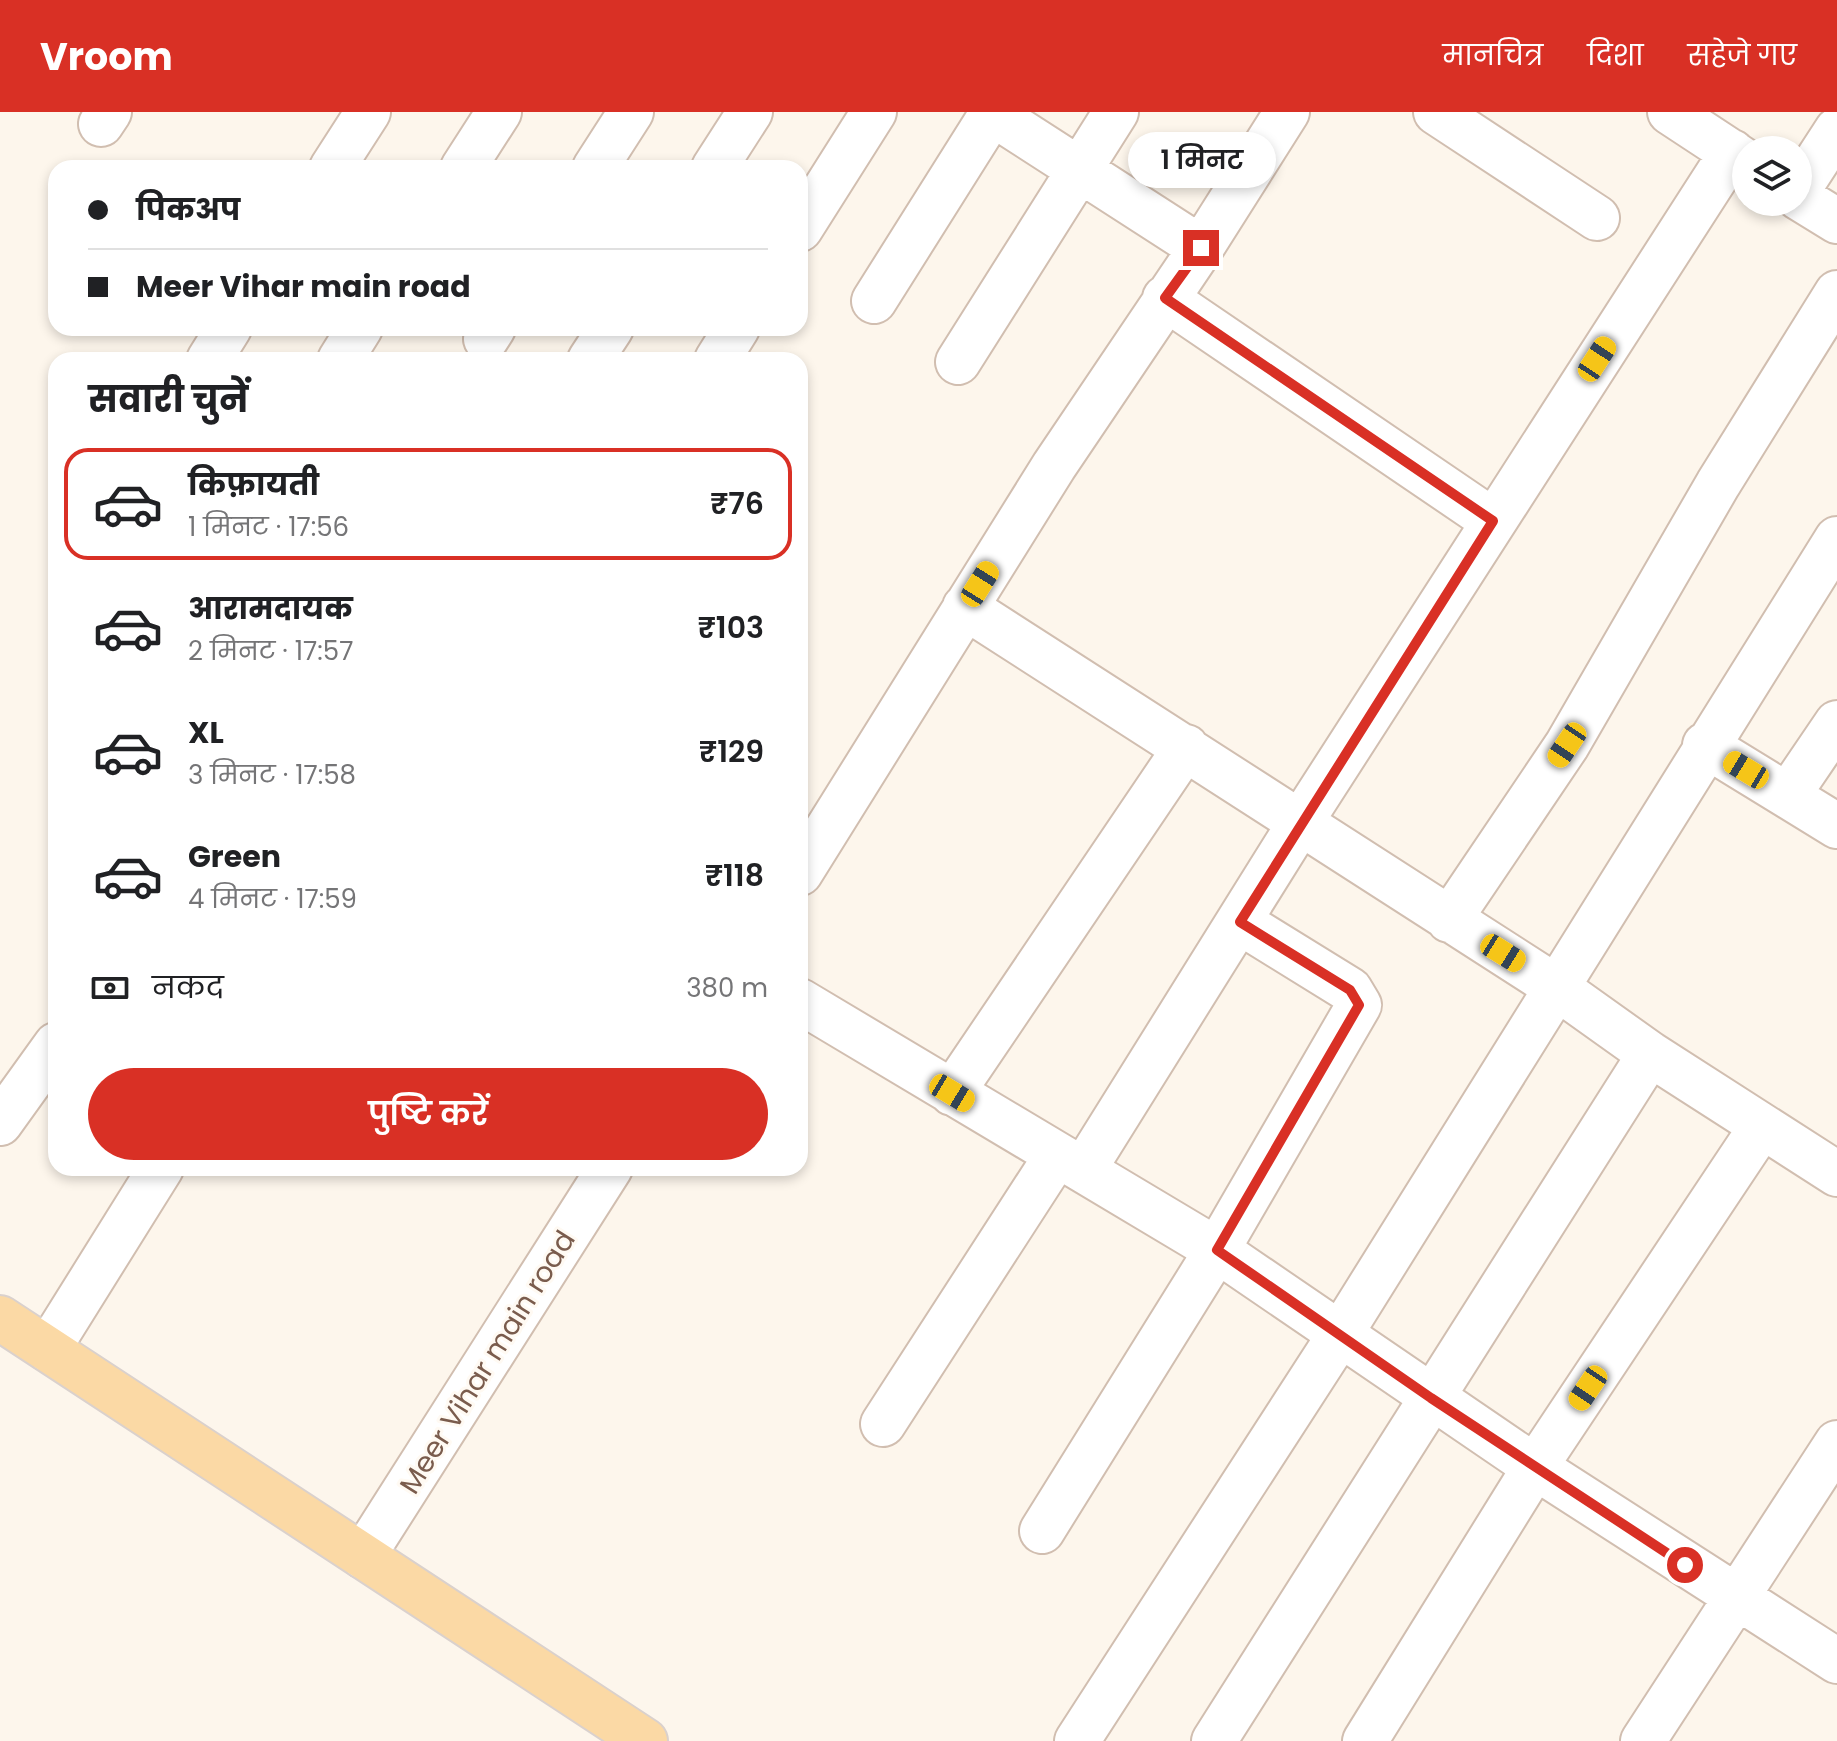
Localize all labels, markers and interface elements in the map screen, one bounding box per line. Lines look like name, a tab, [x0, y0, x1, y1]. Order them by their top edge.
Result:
text: Vroom	[40, 30, 173, 83]
text: मानचित्र	[1443, 36, 1543, 75]
text: दिशा	[1587, 36, 1644, 75]
text: सहेजे गए	[1688, 36, 1797, 75]
callout: 1 मिनट	[1127, 132, 1275, 188]
map controls	[1732, 136, 1812, 216]
button: layers	[1732, 136, 1812, 216]
text: 1 मिनट	[1161, 142, 1243, 178]
text: पिकअप	[136, 188, 240, 231]
route end	[1183, 230, 1219, 266]
text: Meer Vihar main road	[136, 265, 471, 308]
car	[1574, 332, 1620, 386]
text: सवारी चुनें	[88, 374, 248, 425]
text: किफ़ायती	[188, 463, 319, 506]
icon: car	[92, 468, 164, 540]
text: ₹76	[710, 482, 764, 525]
text: 1 मिनट · 17:56	[188, 509, 349, 545]
car	[957, 557, 1003, 611]
text: आरामदायक	[188, 587, 353, 630]
icon: car	[92, 592, 164, 664]
text: ₹103	[697, 606, 764, 649]
text: 2 मिनट · 17:57	[188, 633, 353, 669]
text: XL	[188, 711, 224, 754]
icon: car	[92, 716, 164, 788]
car	[1544, 718, 1590, 772]
text: ₹129	[699, 730, 764, 773]
car	[1719, 747, 1773, 793]
text: 3 मिनट · 17:58	[188, 757, 356, 793]
text: Green	[188, 835, 281, 878]
icon: car	[92, 840, 164, 912]
text: ₹118	[705, 854, 764, 897]
text: 4 मिनट · 17:59	[188, 881, 357, 917]
car	[1476, 930, 1530, 976]
icon: cash	[88, 966, 132, 1010]
text: नकद	[152, 966, 224, 1009]
text: 380 m	[686, 970, 768, 1006]
button: पुष्टि करें	[88, 1068, 768, 1160]
car	[925, 1070, 979, 1116]
street label: Meer Vihar main road	[390, 1223, 584, 1501]
car	[1565, 1361, 1611, 1415]
route start	[1667, 1547, 1703, 1583]

